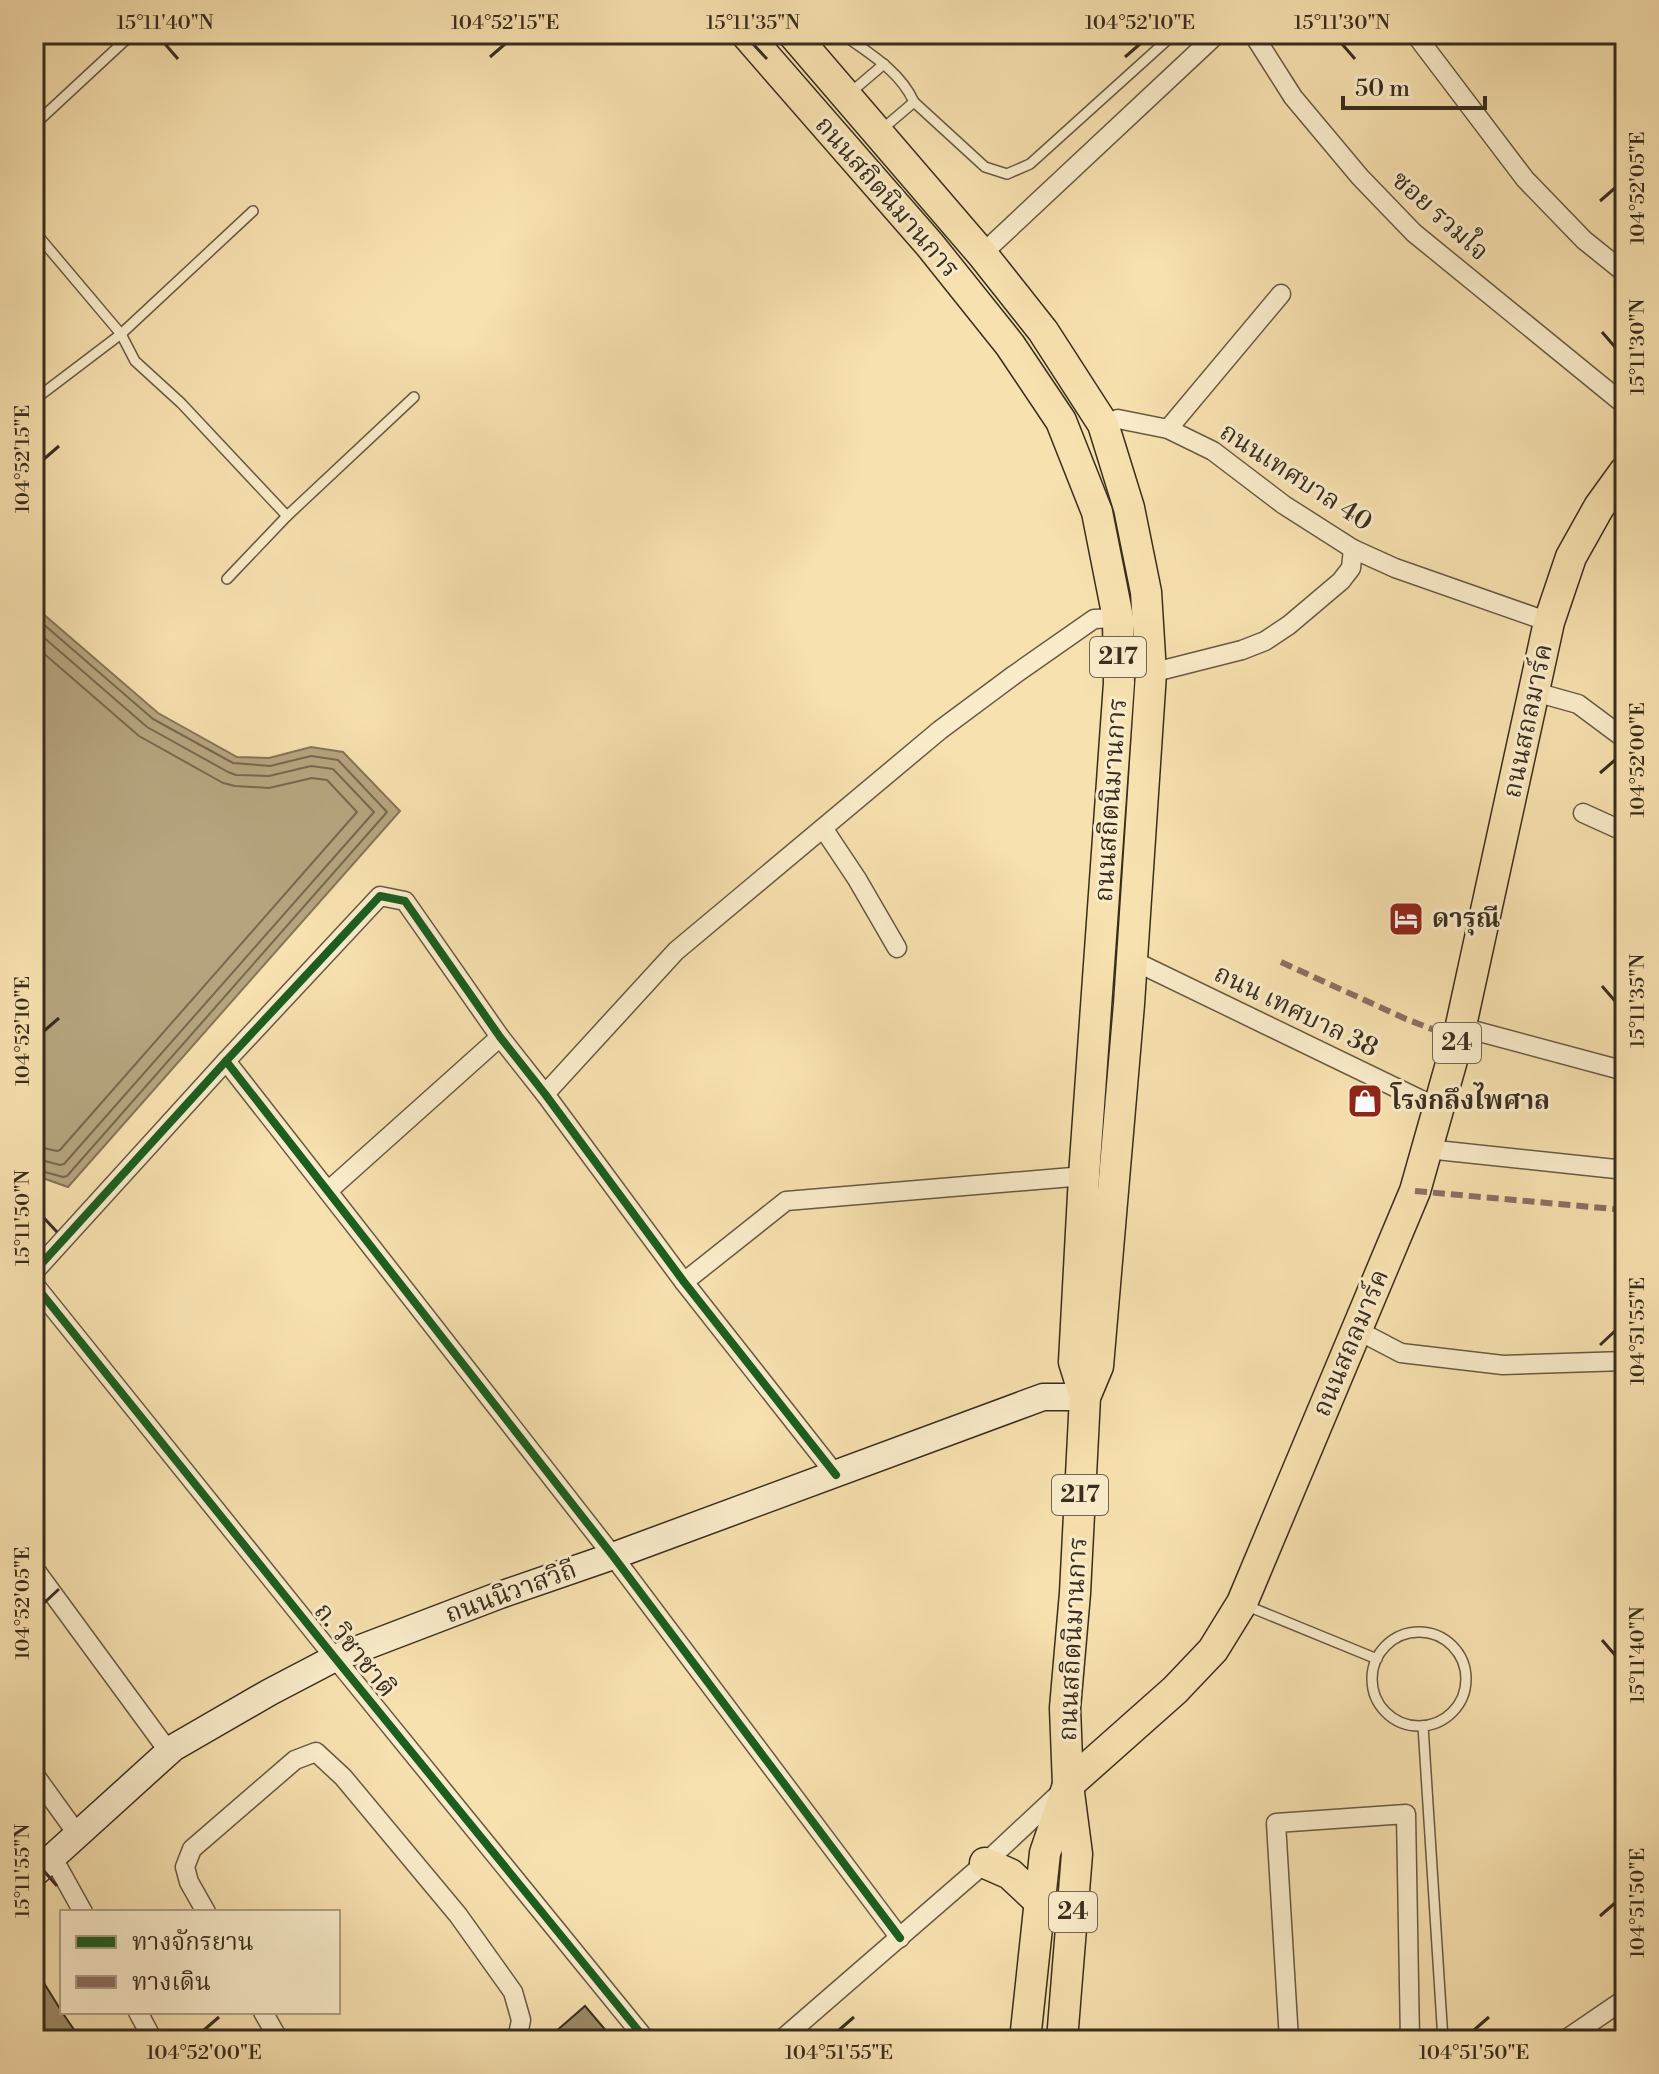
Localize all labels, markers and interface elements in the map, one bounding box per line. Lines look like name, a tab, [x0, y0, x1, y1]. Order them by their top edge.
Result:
text: 15°11'40"N	[116, 11, 214, 36]
text: 104°52'15"E	[451, 11, 559, 36]
text: 15°11'35"N	[706, 11, 800, 36]
text: 104°52'10"E	[1085, 11, 1195, 36]
text: 15°11'30"N	[1294, 11, 1390, 36]
scale bar	[1343, 60, 1485, 110]
text: 50 m	[1355, 74, 1410, 104]
street label: ถนนสถิตนิมานการ	[808, 109, 966, 285]
text: 104°52'05"E	[1626, 131, 1651, 245]
street label: ซอย รวมใจ	[1385, 162, 1497, 268]
text: 15°11'30"N	[1626, 299, 1651, 395]
text: 104°52'15"E	[11, 405, 36, 513]
street label: ถนนเทศบาล 40	[1214, 416, 1378, 538]
road number: 217	[1090, 637, 1146, 677]
street label: ถนนสถลมาร์ค	[1495, 641, 1560, 801]
street label: ถนนสถิตนิมานการ	[1088, 697, 1134, 903]
text: 104°52'00"E	[1626, 702, 1651, 818]
hotel icon: ดารุณี	[1387, 900, 1425, 938]
place label: ดารุณี	[1432, 903, 1500, 936]
text: 15°11'35"N	[1626, 954, 1651, 1048]
street label: ถนน เทศบาล 38	[1209, 957, 1383, 1065]
text: 104°52'10"E	[11, 976, 36, 1086]
road number: 24	[1433, 1023, 1481, 1063]
shop icon: โรงกลึงไพศาล	[1346, 1082, 1384, 1120]
place label: โรงกลึงไพศาล	[1390, 1082, 1550, 1117]
text: 15°11'50"N	[11, 1170, 36, 1266]
street label: ถนนสถลมาร์ค	[1305, 1264, 1396, 1421]
text: 104°51'55"E	[1626, 1277, 1651, 1385]
road number: 217	[1052, 1475, 1108, 1515]
street label: ถนนสถิตนิมานการ	[1052, 1536, 1094, 1742]
text: 104°52'05"E	[11, 1546, 36, 1660]
street label: ถนนนิวาสวิถี	[441, 1553, 581, 1631]
street label: ถ. วิชาชาติ	[307, 1596, 403, 1704]
text: 15°11'40"N	[1626, 1606, 1651, 1704]
text: 15°11'55"N	[11, 1824, 36, 1918]
text: 104°51'50"E	[1626, 1848, 1651, 1958]
road number: 24	[1049, 1892, 1097, 1932]
legend	[60, 1910, 340, 2014]
text: ทางจักรยาน	[132, 1928, 254, 1958]
text: ทางเดิน	[132, 1968, 211, 1998]
text: 104°52'00"E	[146, 2041, 262, 2066]
text: 104°51'55"E	[785, 2041, 893, 2066]
text: 104°51'50"E	[1419, 2041, 1529, 2066]

